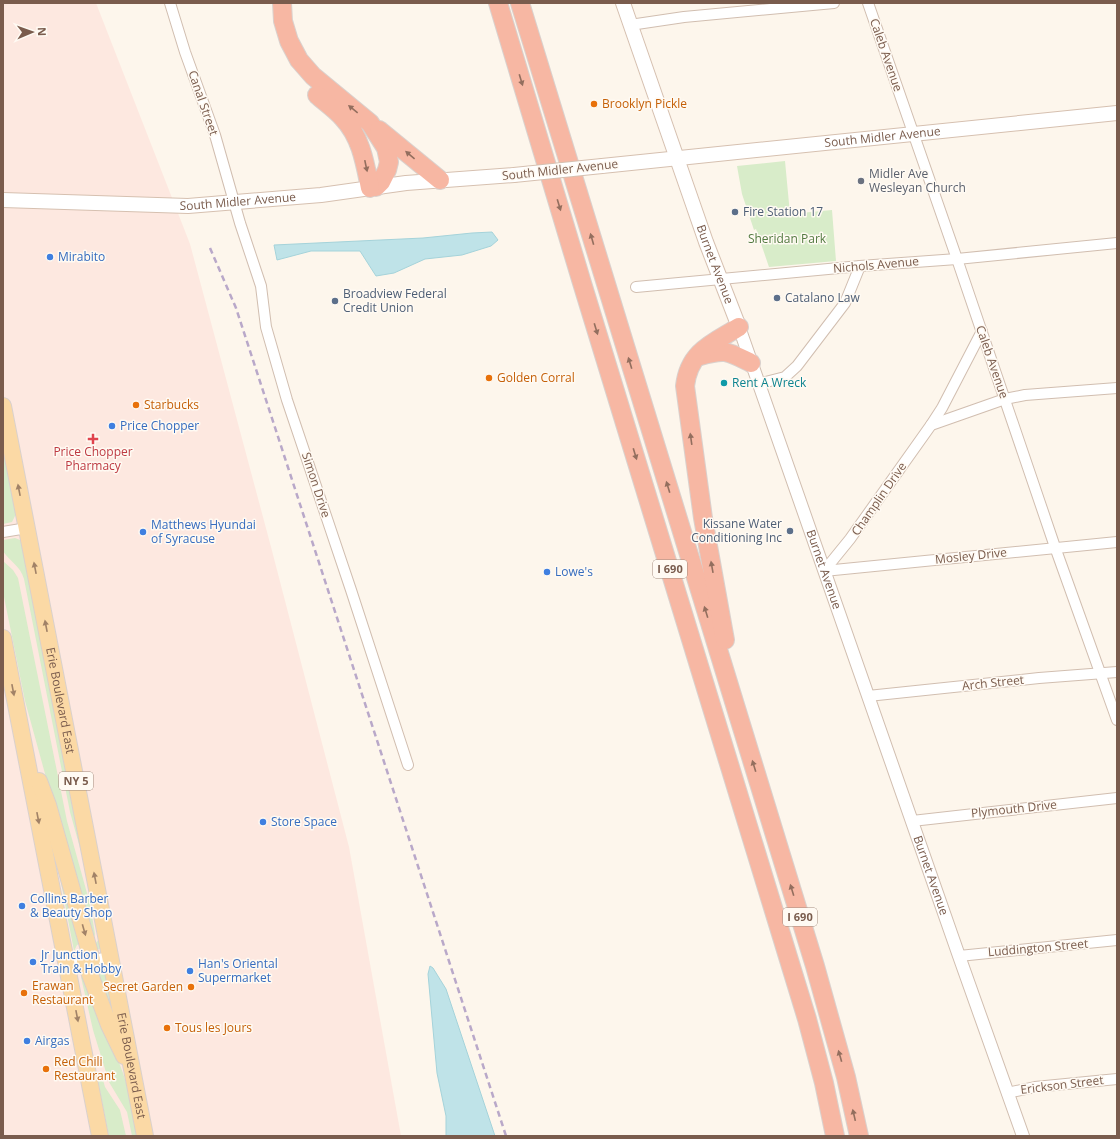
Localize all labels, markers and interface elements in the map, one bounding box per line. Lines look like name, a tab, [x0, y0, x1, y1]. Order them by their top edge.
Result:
north arrow	[12, 12, 52, 52]
street label: Caleb Avenue	[866, 16, 907, 94]
text: N	[35, 27, 50, 36]
street label: Canal Street	[184, 68, 223, 138]
one-way arrow	[518, 75, 524, 87]
place label: Brooklyn Pickle	[602, 95, 687, 112]
marker: Brooklyn Pickle	[589, 99, 599, 109]
one-way arrow	[348, 105, 359, 113]
street label: South Midler Avenue	[824, 122, 942, 151]
one-way arrow	[405, 150, 416, 159]
street label: South Midler Avenue	[501, 155, 619, 184]
one-way arrow	[363, 160, 369, 172]
place label: Midler Ave Wesleyan Church	[869, 165, 966, 196]
marker: Midler Ave Wesleyan Church	[856, 176, 866, 186]
street label: South Midler Avenue	[179, 188, 297, 214]
one-way arrow	[556, 199, 562, 211]
place label: Fire Station 17	[743, 203, 823, 220]
marker: Fire Station 17	[730, 207, 740, 217]
street label: Burnet Avenue	[693, 222, 738, 306]
park label: Sheridan Park	[748, 230, 827, 247]
one-way arrow	[589, 232, 595, 244]
place label: Mirabito	[58, 248, 105, 265]
marker: Mirabito	[45, 252, 55, 262]
street label: Nichols Avenue	[832, 252, 920, 277]
place label: Broadview Federal Credit Union	[343, 285, 447, 316]
place label: Catalano Law	[785, 289, 860, 306]
marker: Catalano Law	[772, 293, 782, 303]
marker: Broadview Federal Credit Union	[330, 296, 340, 306]
street label: Caleb Avenue	[972, 323, 1013, 401]
one-way arrow	[593, 324, 599, 336]
one-way arrow	[627, 357, 633, 369]
place label: Golden Corral	[497, 369, 575, 386]
marker: Golden Corral	[484, 373, 494, 383]
place label: Rent A Wreck	[732, 374, 807, 391]
marker: Rent A Wreck	[719, 378, 729, 388]
place label: Starbucks	[144, 396, 199, 413]
marker: Starbucks	[131, 400, 141, 410]
place label: Price Chopper	[120, 417, 199, 434]
marker: Price Chopper	[107, 421, 117, 431]
one-way arrow	[688, 433, 694, 445]
marker: Price Chopper Pharmacy	[88, 434, 98, 444]
place label: Price Chopper Pharmacy	[53, 443, 133, 474]
one-way arrow	[632, 448, 638, 460]
street label: Simon Drive	[298, 450, 335, 520]
street label: Champlin Drive	[847, 458, 910, 539]
one-way arrow	[665, 481, 671, 493]
one-way arrow	[16, 484, 22, 496]
place label: Kissane Water Conditioning Inc	[691, 515, 782, 546]
place label: Matthews Hyundai of Syracuse	[151, 516, 256, 547]
marker: Kissane Water Conditioning Inc	[785, 526, 795, 536]
marker: Matthews Hyundai of Syracuse	[138, 527, 148, 537]
street label: Burnet Avenue	[803, 527, 846, 612]
street label: Mosley Drive	[934, 543, 1008, 568]
road number: I 690	[653, 560, 687, 578]
one-way arrow	[31, 561, 37, 574]
one-way arrow	[708, 561, 714, 573]
place label: Lowe's	[555, 563, 593, 580]
marker: Lowe's	[542, 567, 552, 577]
one-way arrow	[703, 605, 709, 617]
one-way arrow	[43, 620, 49, 632]
street label: Erie Boulevard East	[42, 646, 79, 755]
street label: Arch Street	[961, 671, 1025, 694]
one-way arrow	[11, 684, 17, 697]
one-way arrow	[751, 760, 757, 772]
road number: NY 5	[59, 772, 93, 790]
street label: Plymouth Drive	[970, 796, 1058, 821]
one-way arrow	[36, 812, 42, 824]
place label: Store Space	[271, 813, 337, 830]
marker: Store Space	[258, 817, 268, 827]
street label: Burnet Avenue	[910, 833, 953, 918]
one-way arrow	[92, 871, 98, 884]
one-way arrow	[788, 884, 794, 896]
place label: Collins Barber & Beauty Shop	[30, 890, 112, 921]
marker: Collins Barber & Beauty Shop	[17, 901, 27, 911]
road number: I 690	[783, 908, 817, 926]
one-way arrow	[81, 925, 87, 937]
street label: Luddington Street	[987, 935, 1089, 960]
place label: Jr Junction Train & Hobby	[40, 946, 122, 977]
place label: Han's Oriental Supermarket	[198, 955, 278, 986]
marker: Jr Junction Train & Hobby	[28, 957, 38, 967]
marker: Han's Oriental Supermarket	[185, 966, 195, 976]
place label: Erawan Restaurant	[32, 977, 93, 1008]
place label: Secret Garden	[103, 978, 183, 995]
marker: Secret Garden	[186, 982, 196, 992]
marker: Erawan Restaurant	[19, 988, 29, 998]
one-way arrow	[74, 1010, 80, 1022]
street label: Erie Boulevard East	[113, 1011, 150, 1120]
place label: Tous les Jours	[175, 1019, 252, 1036]
marker: Tous les Jours	[162, 1023, 172, 1033]
place label: Airgas	[35, 1032, 70, 1049]
marker: Airgas	[22, 1036, 32, 1046]
one-way arrow	[836, 1049, 842, 1062]
place label: Red Chili Restaurant	[54, 1053, 115, 1084]
marker: Red Chili Restaurant	[41, 1064, 51, 1074]
street label: Erickson Street	[1019, 1071, 1104, 1098]
one-way arrow	[851, 1108, 857, 1121]

